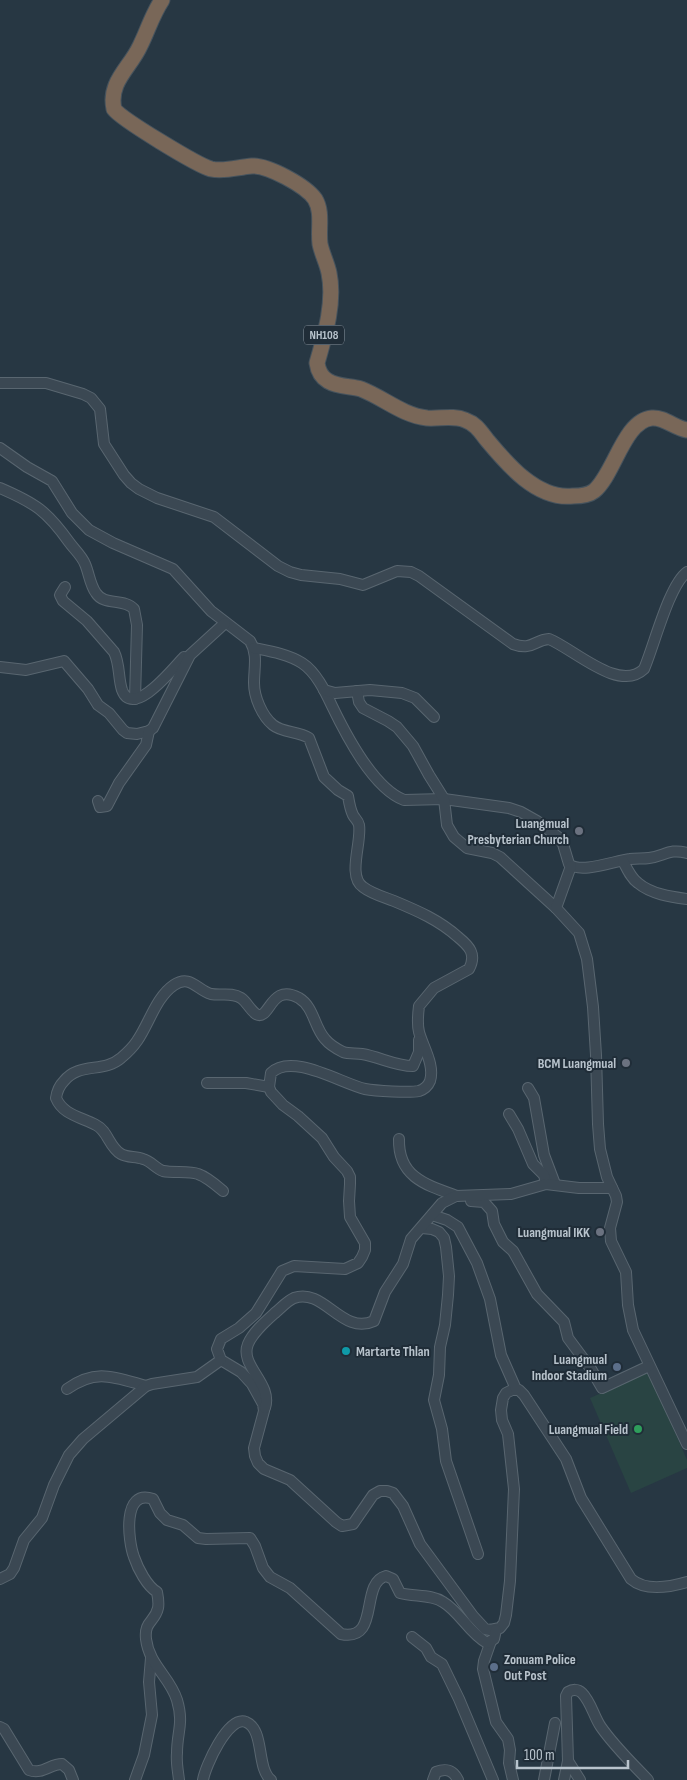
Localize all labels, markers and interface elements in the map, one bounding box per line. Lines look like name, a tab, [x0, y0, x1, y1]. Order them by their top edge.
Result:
road number: NH108	[304, 326, 344, 344]
place label: Luangmual Presbyterian Church	[468, 815, 569, 848]
marker: Luangmual Presbyterian Church	[573, 825, 585, 837]
place label: BCM Luangmual	[538, 1055, 616, 1072]
marker: BCM Luangmual	[620, 1057, 632, 1069]
place label: Luangmual IKK	[518, 1224, 590, 1241]
marker: Luangmual IKK	[594, 1226, 606, 1238]
place label: Martarte Thlan	[356, 1343, 430, 1360]
marker: Martarte Thlan	[340, 1345, 352, 1357]
place label: Luangmual Indoor Stadium	[532, 1351, 607, 1384]
marker: Luangmual Indoor Stadium	[611, 1361, 623, 1373]
place label: Luangmual Field	[549, 1421, 628, 1438]
marker: Luangmual Field	[632, 1423, 644, 1435]
place label: Zonuam Police Out Post	[504, 1651, 576, 1684]
marker: Zonuam Police Out Post	[488, 1661, 500, 1673]
scale bar	[517, 1738, 628, 1770]
text: 100 m	[524, 1746, 555, 1765]

